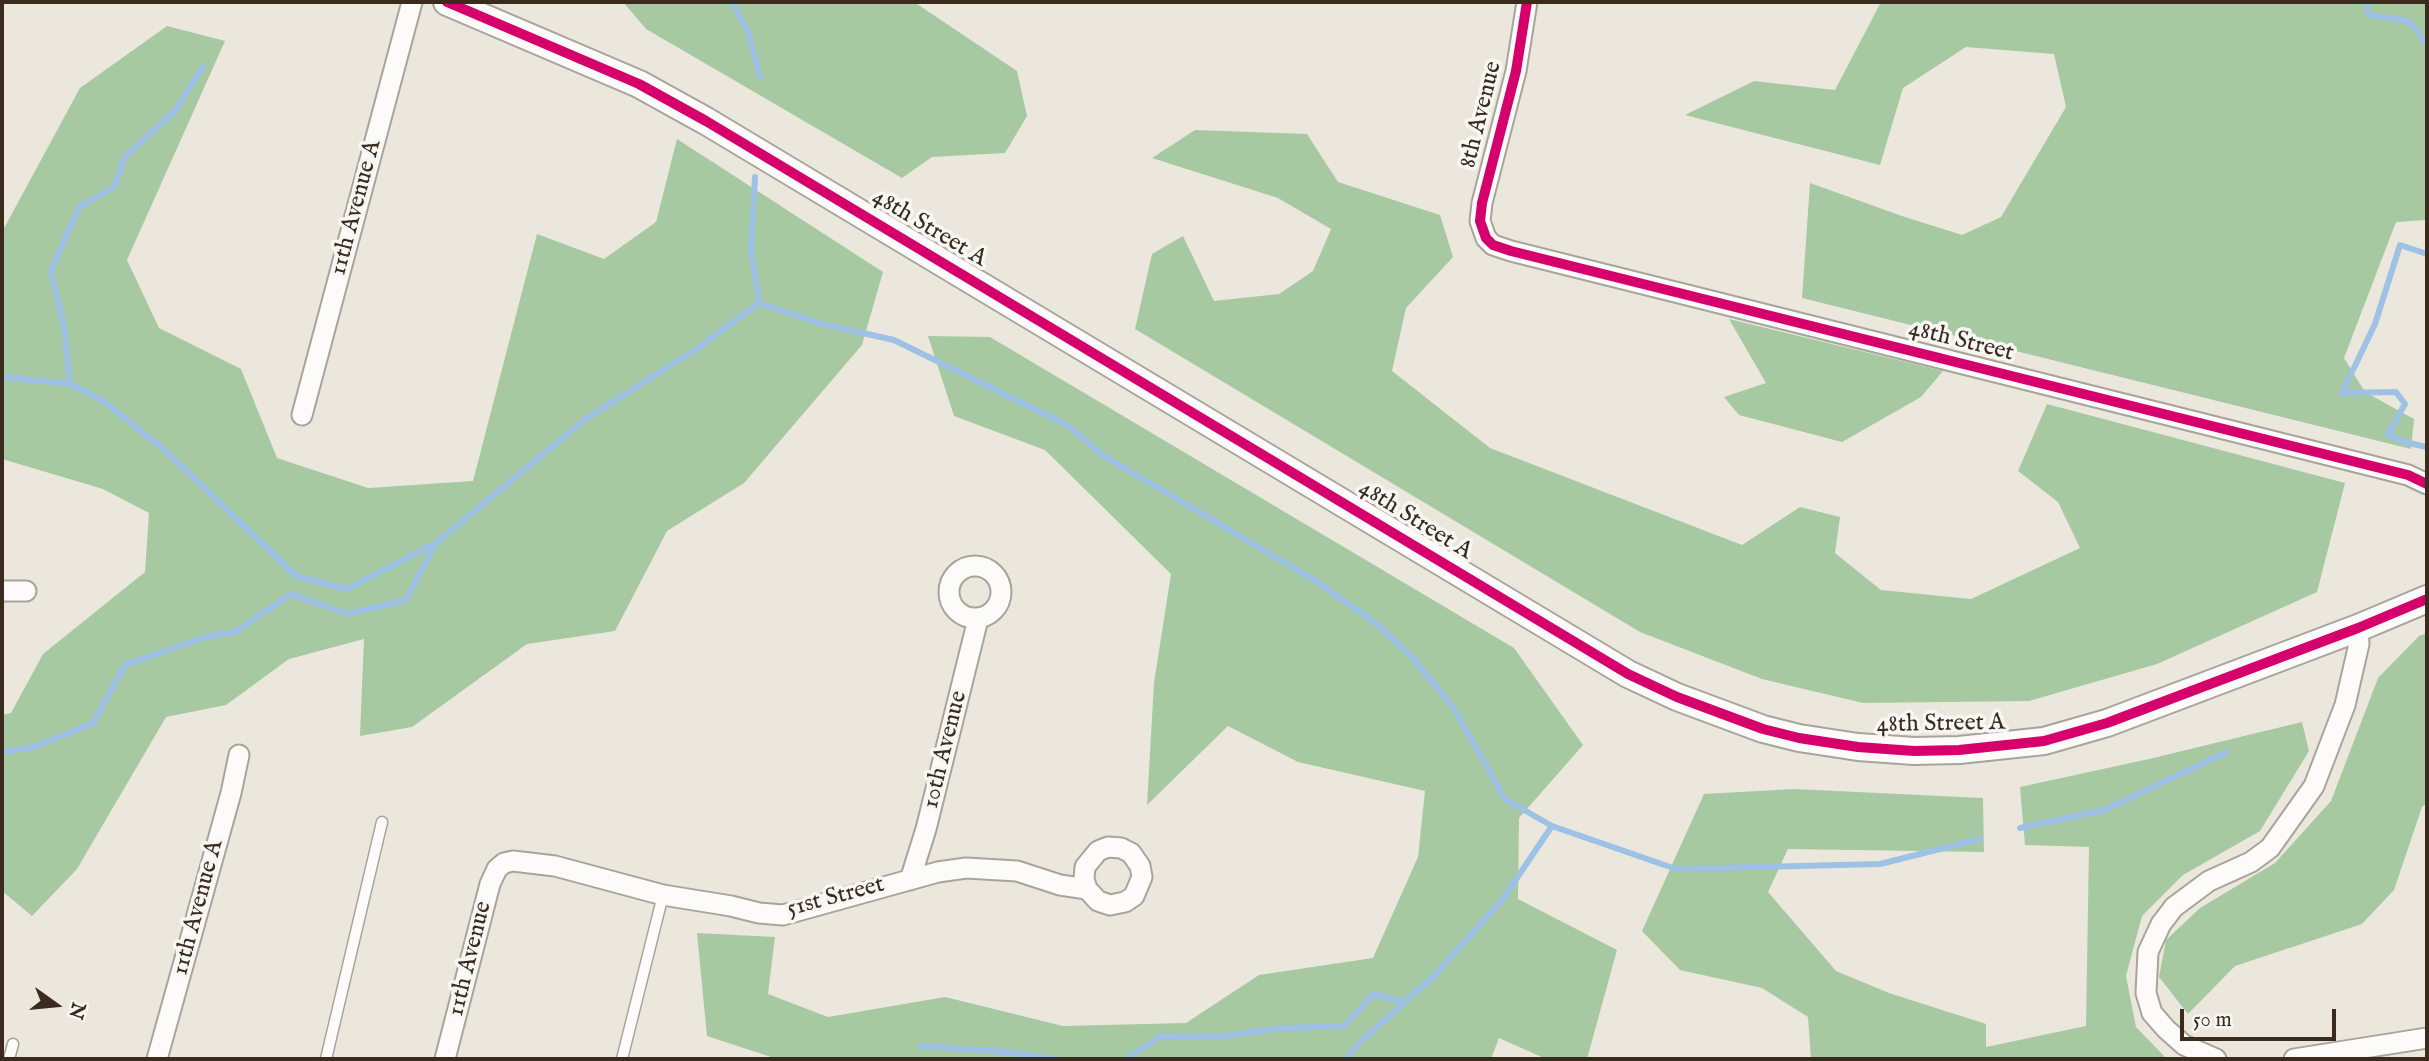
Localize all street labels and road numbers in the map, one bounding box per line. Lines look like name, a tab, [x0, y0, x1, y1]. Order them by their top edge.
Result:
street label: 8th Avenue	[1455, 59, 1509, 171]
street label: 11th Avenue A	[325, 137, 389, 279]
street label: 48th Street A	[867, 184, 991, 274]
street label: 48th Street	[1906, 315, 2016, 369]
street label: 48th Street A	[1353, 475, 1477, 567]
street label: 10th Avenue	[917, 688, 975, 812]
street label: 48th Street A	[1877, 709, 2005, 741]
street label: 11th Avenue A	[167, 837, 231, 979]
street label: 51st Street	[784, 871, 888, 925]
street label: 11th Avenue	[443, 899, 499, 1019]

